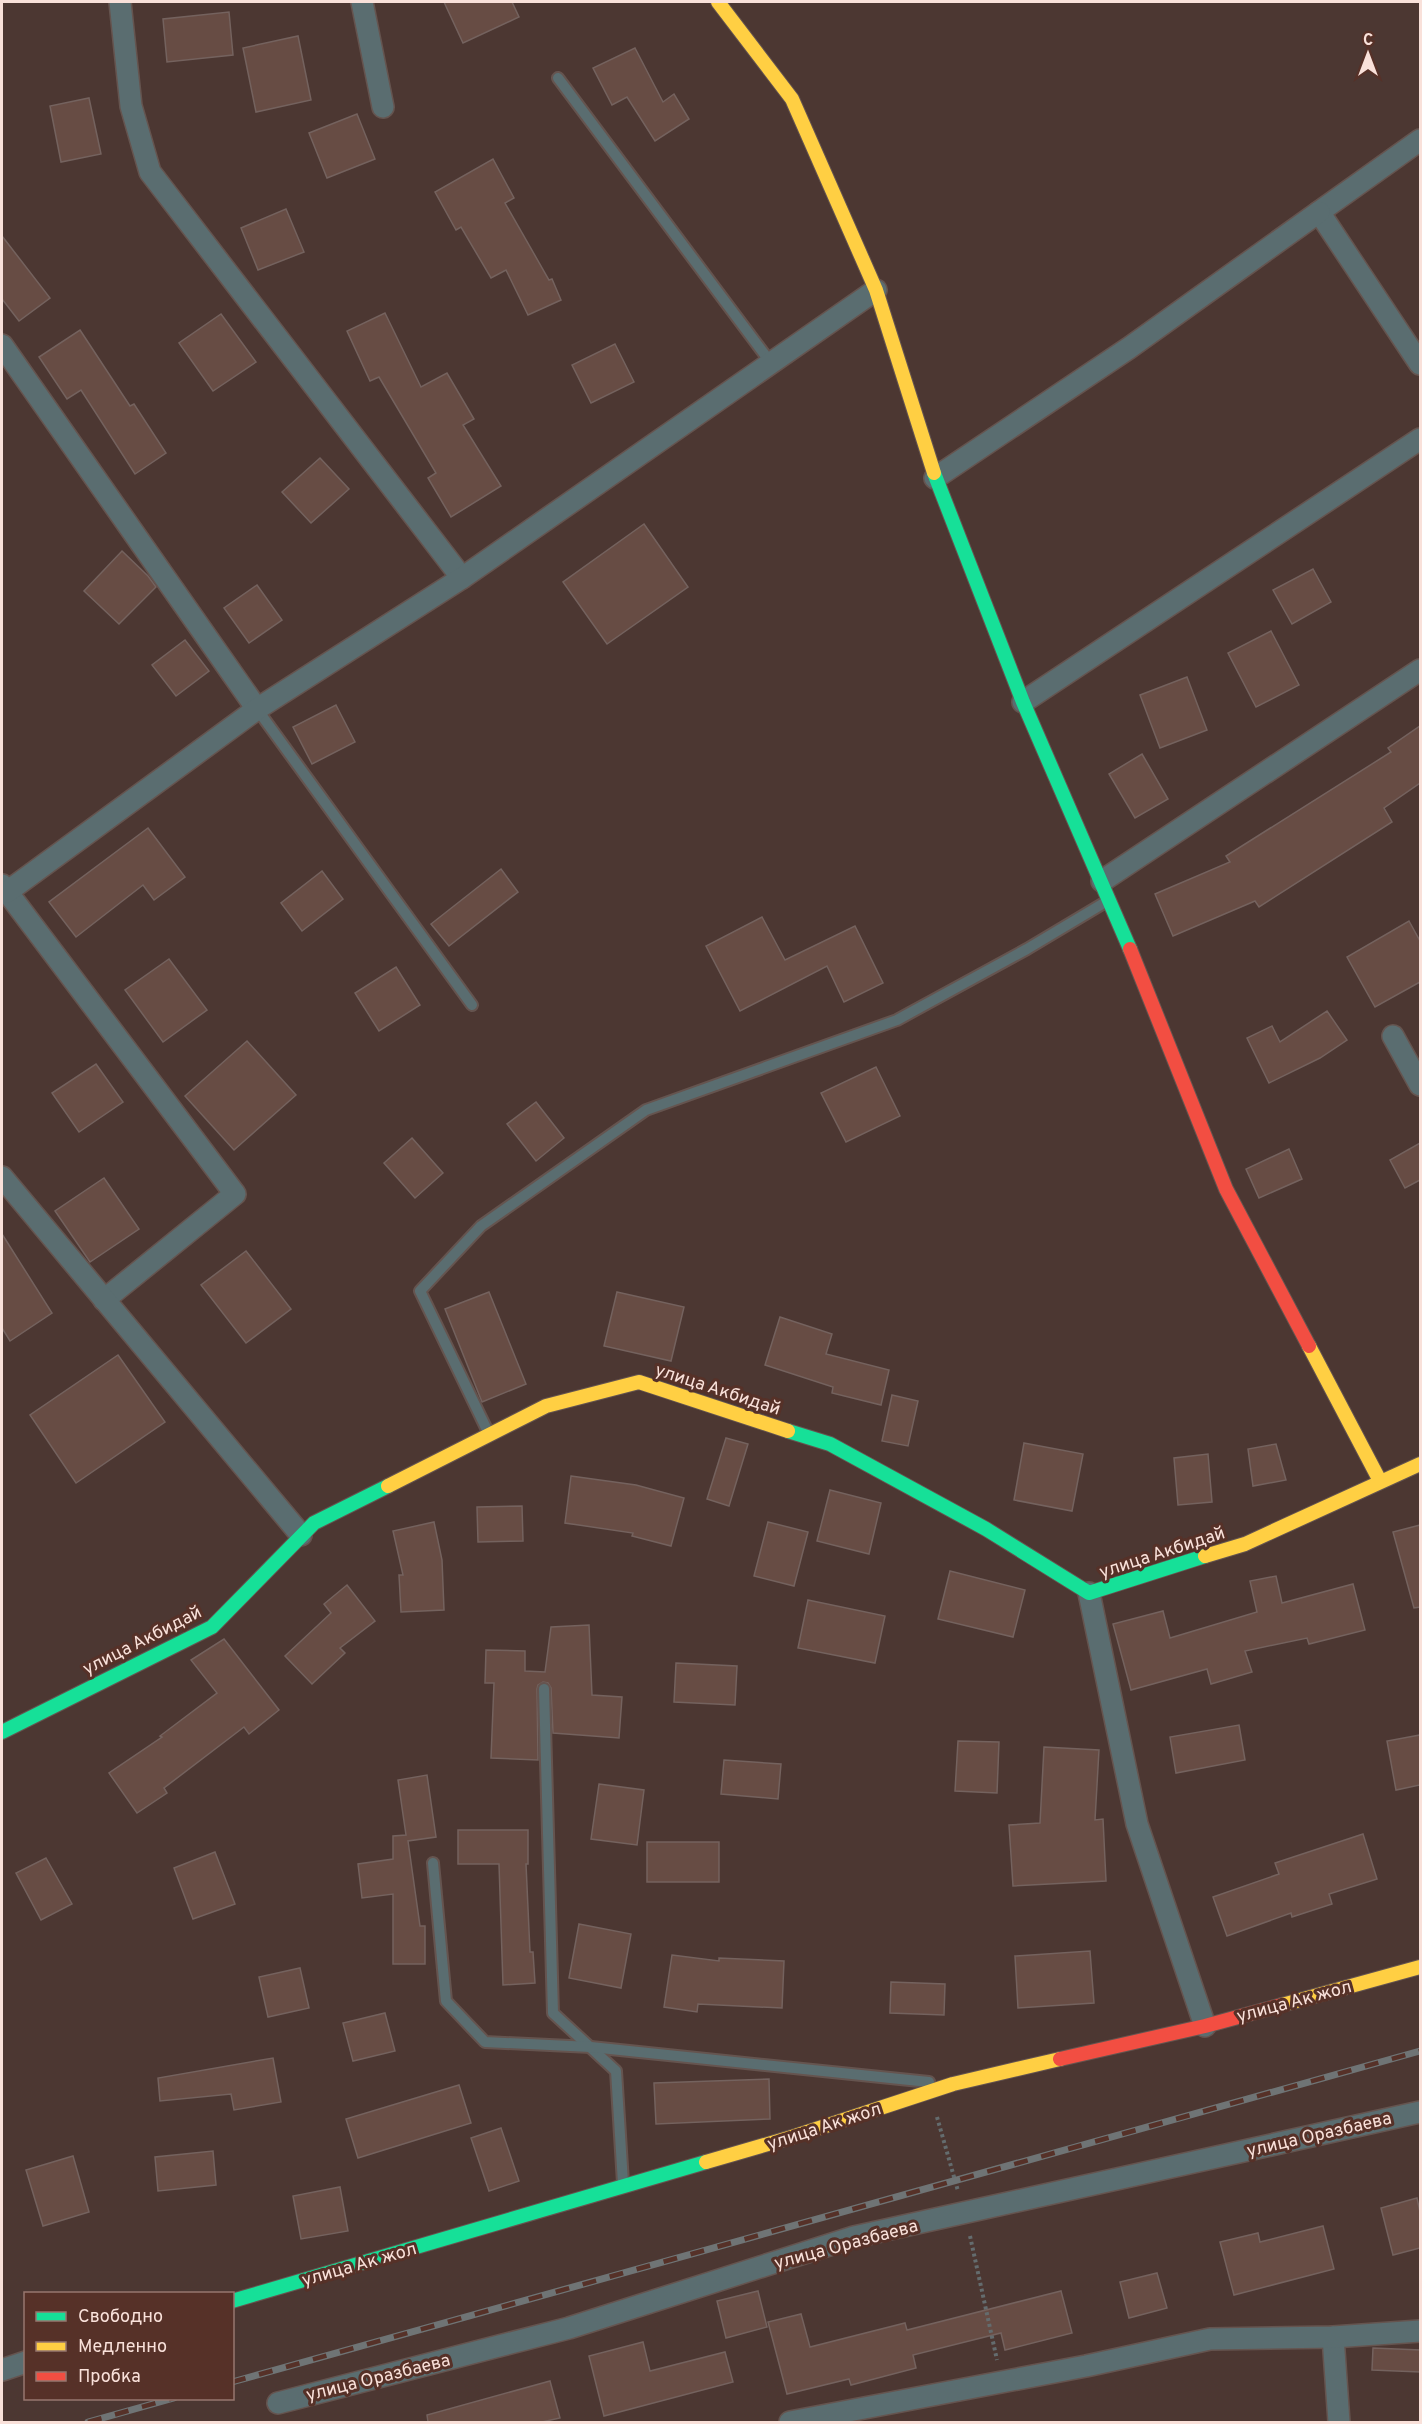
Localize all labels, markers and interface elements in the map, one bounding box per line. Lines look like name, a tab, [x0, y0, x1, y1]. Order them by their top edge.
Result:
north arrow	[1338, 24, 1398, 84]
text: С	[1363, 31, 1373, 51]
street label: улица Акбидай	[652, 1359, 783, 1422]
street label: улица Акбидай	[1097, 1522, 1228, 1585]
street label: улица Акбидай	[79, 1601, 206, 1681]
street label: улица Ак жол	[1234, 1976, 1355, 2029]
street label: улица Ак жол	[765, 2098, 884, 2157]
street label: улица Оразбаева	[1245, 2108, 1394, 2163]
street label: улица Оразбаева	[772, 2215, 921, 2276]
street label: улица Ак жол	[299, 2238, 419, 2293]
legend	[24, 2292, 234, 2400]
text: Свободно	[78, 2306, 163, 2329]
text: Медленно	[78, 2336, 167, 2359]
street label: улица Оразбаева	[304, 2349, 453, 2408]
text: Пробка	[78, 2366, 141, 2389]

